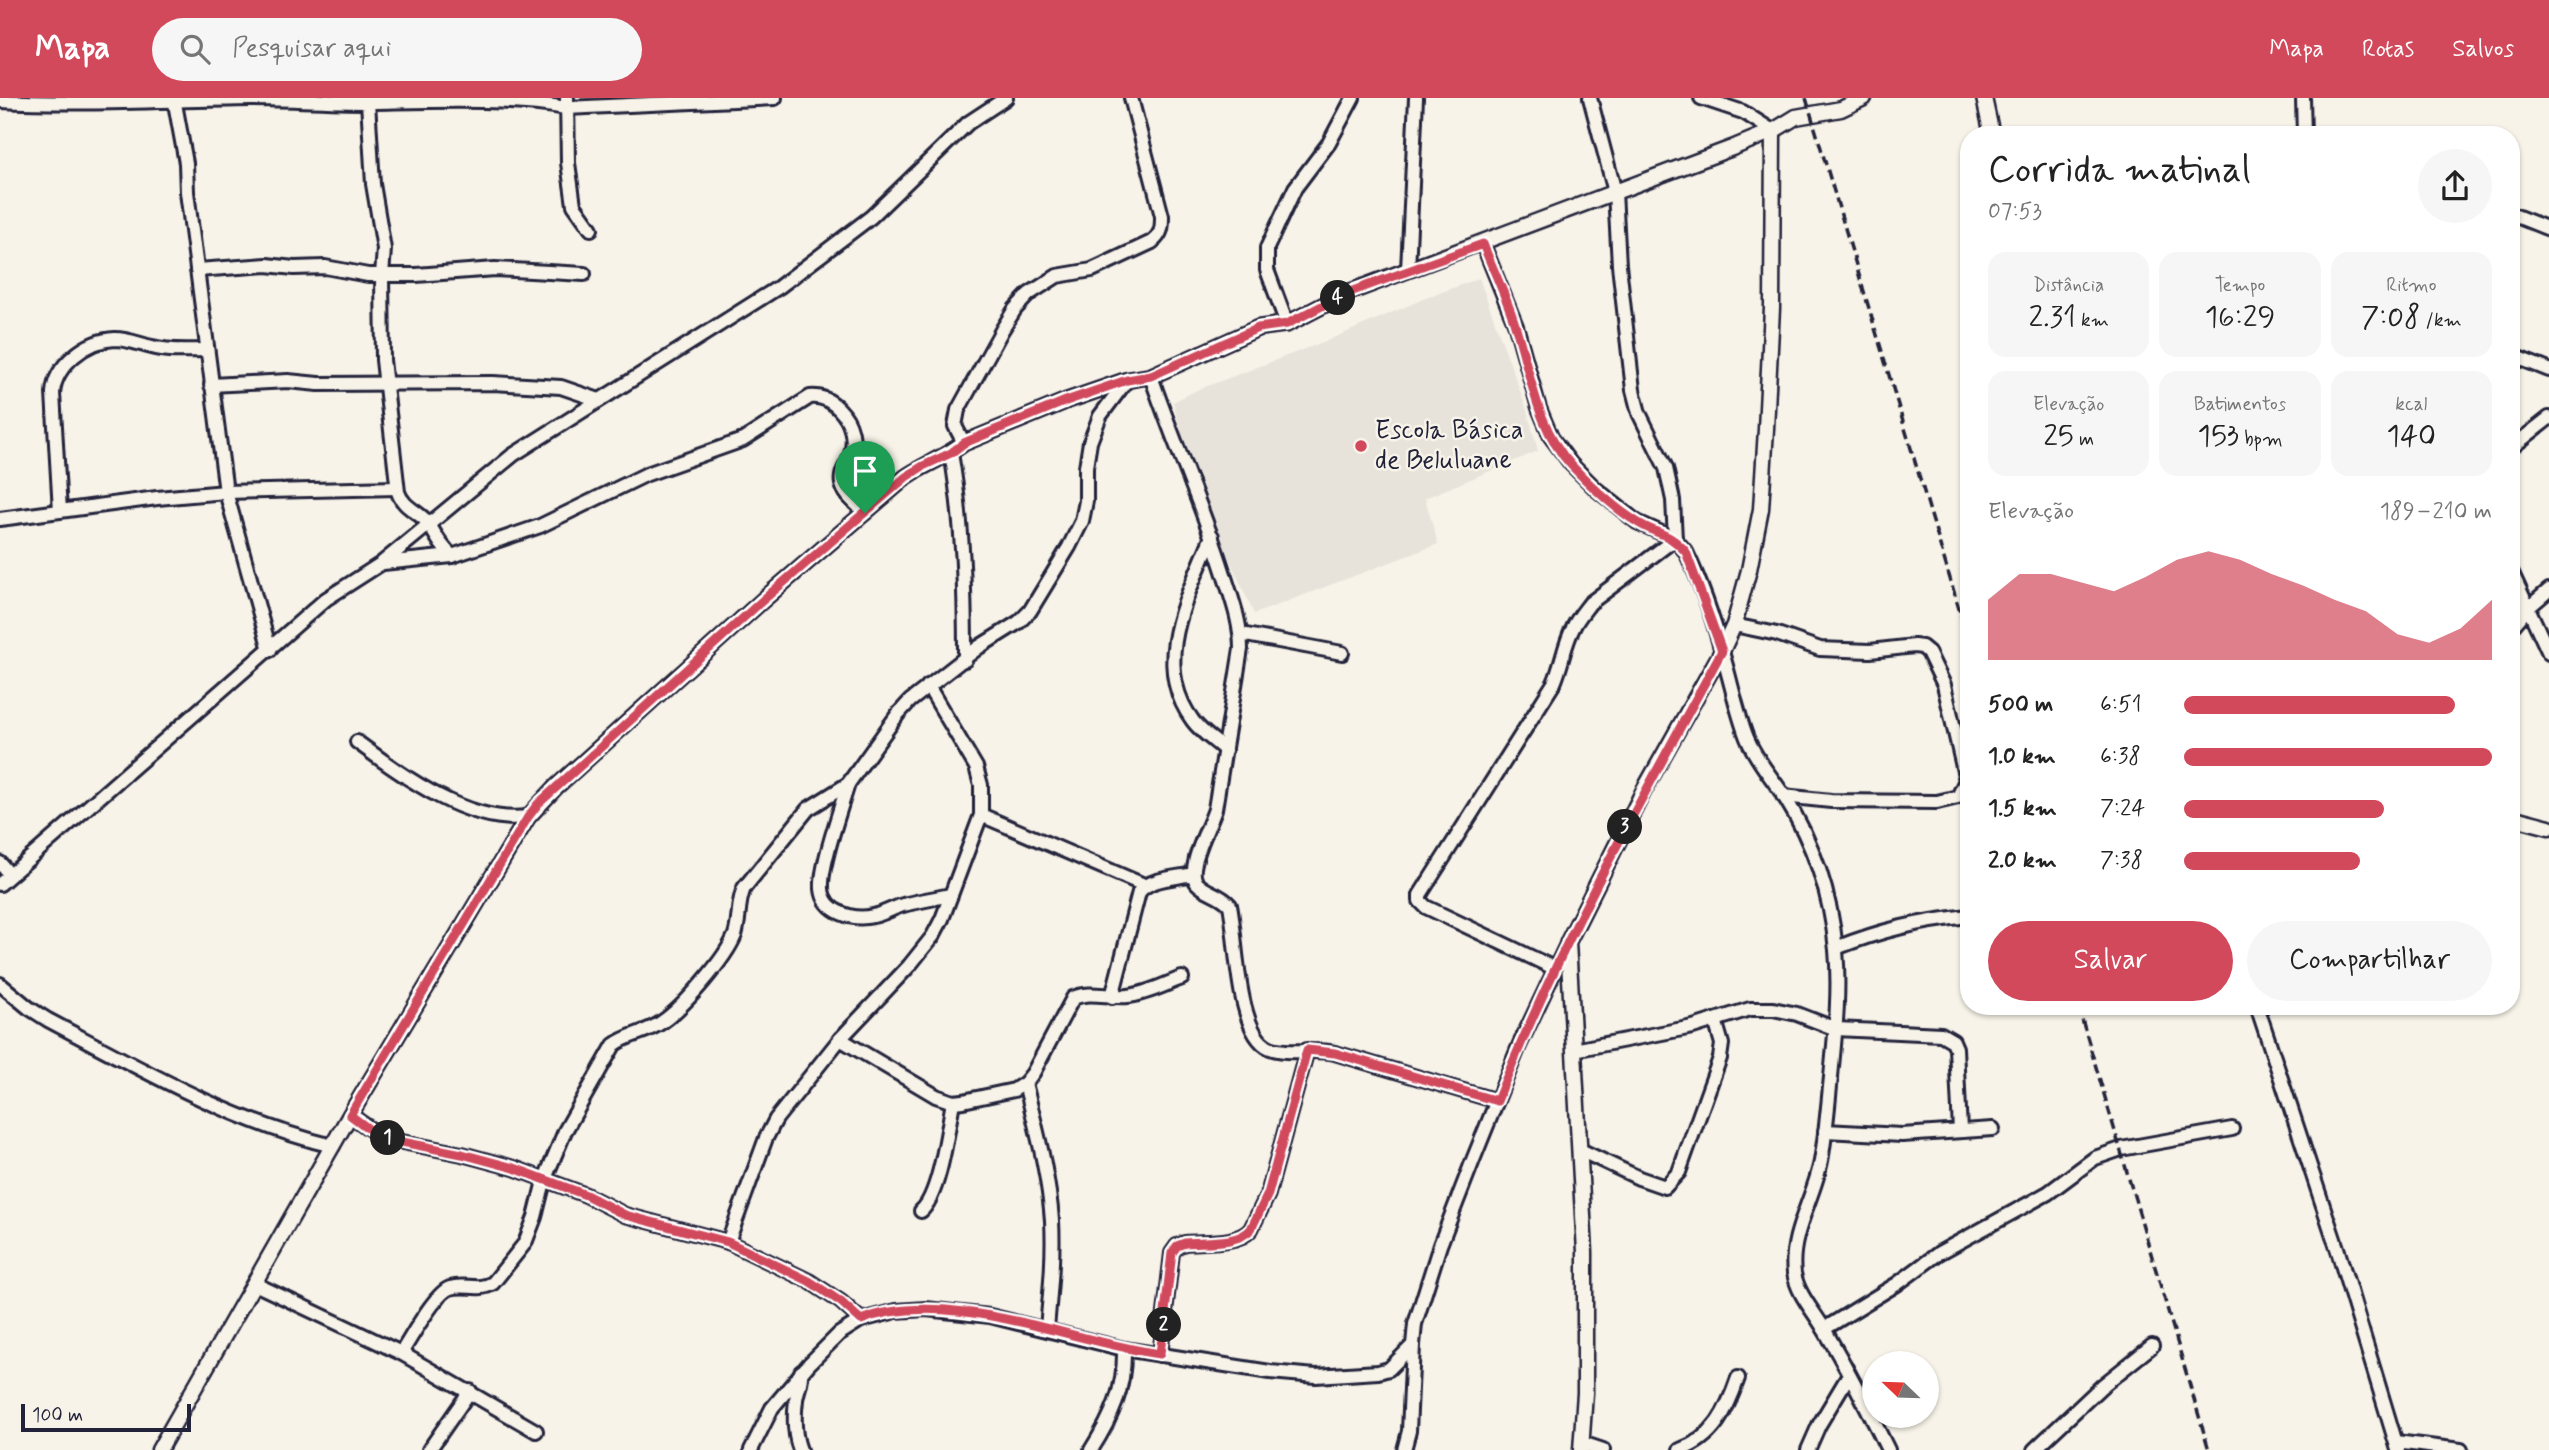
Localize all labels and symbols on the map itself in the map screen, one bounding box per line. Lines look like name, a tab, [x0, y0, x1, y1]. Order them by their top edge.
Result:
pin: 4	[1320, 280, 1356, 316]
place label: Escola Básica de Beluluane	[1375, 414, 1524, 478]
marker: Escola Básica de Beluluane	[1353, 438, 1369, 454]
pin	[835, 441, 895, 513]
pin: 3	[1608, 810, 1642, 844]
pin: 1	[370, 1121, 406, 1156]
pin: 2	[1146, 1308, 1182, 1342]
north arrow	[1862, 1351, 1939, 1428]
scale bar	[21, 1401, 191, 1433]

